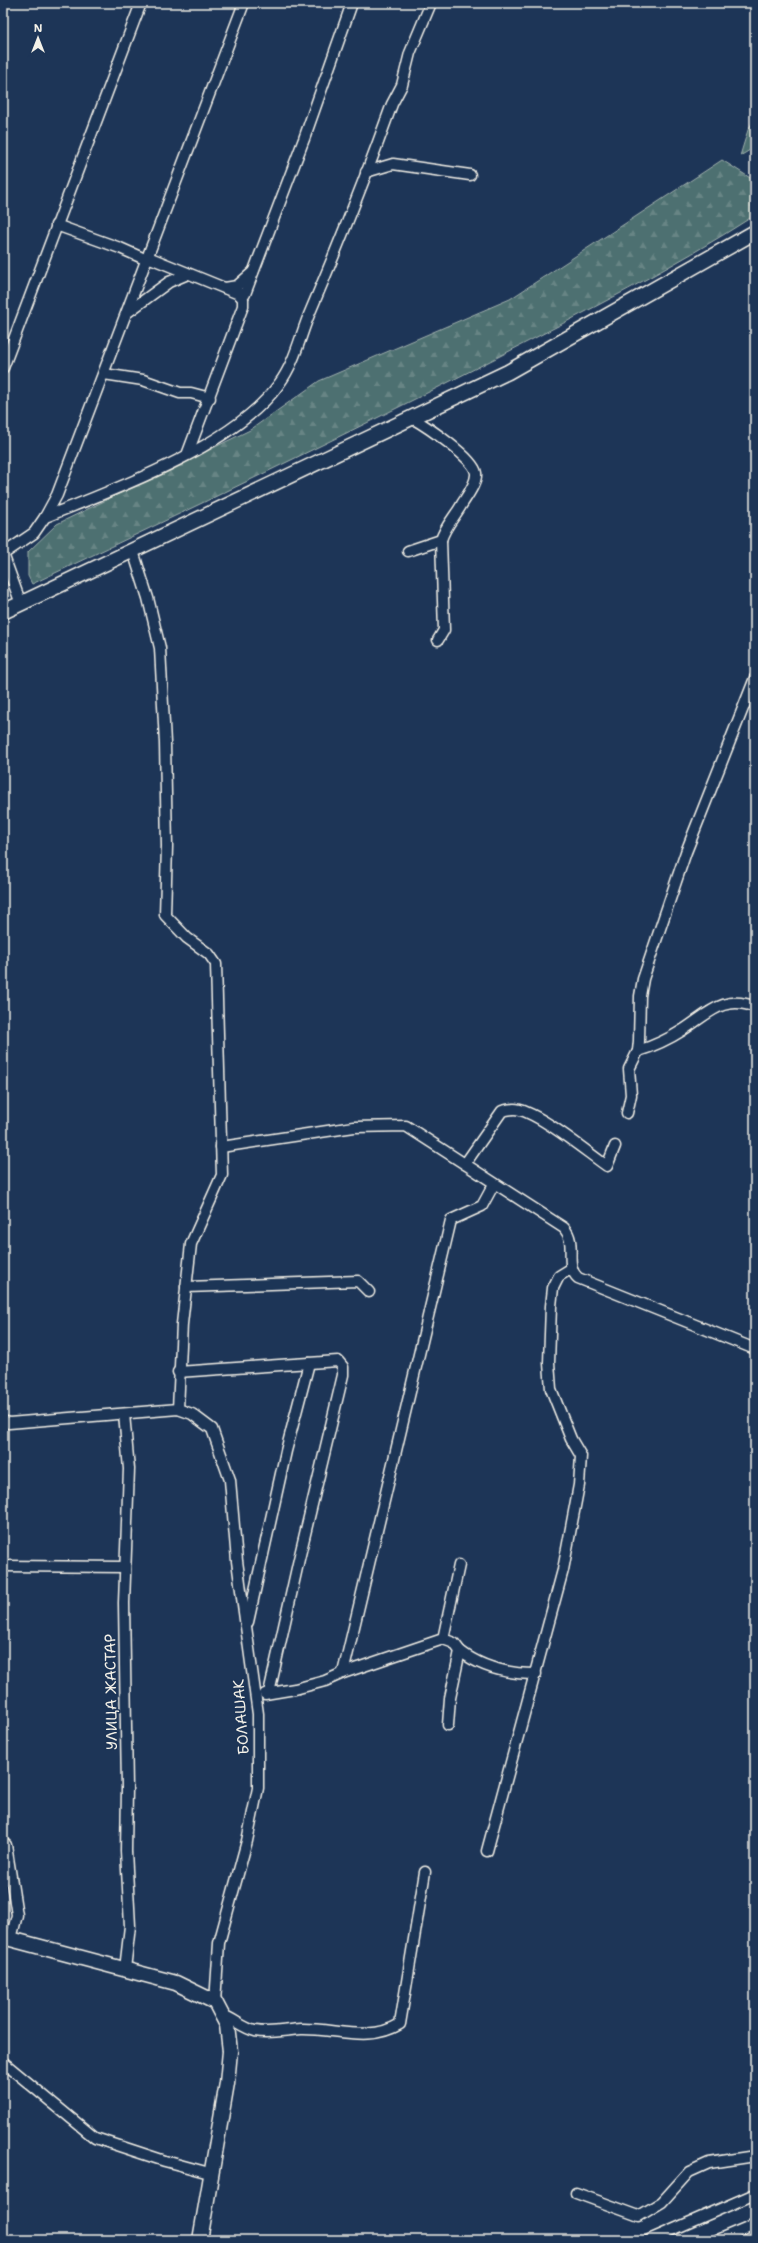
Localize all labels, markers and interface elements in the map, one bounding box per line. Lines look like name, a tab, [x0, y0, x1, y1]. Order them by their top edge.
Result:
north arrow	[18, 18, 58, 58]
text: N	[34, 21, 43, 36]
street label: УЛИЦА ЖАСТАР	[100, 1634, 122, 1750]
street label: БОЛАШАК	[228, 1678, 254, 1756]

